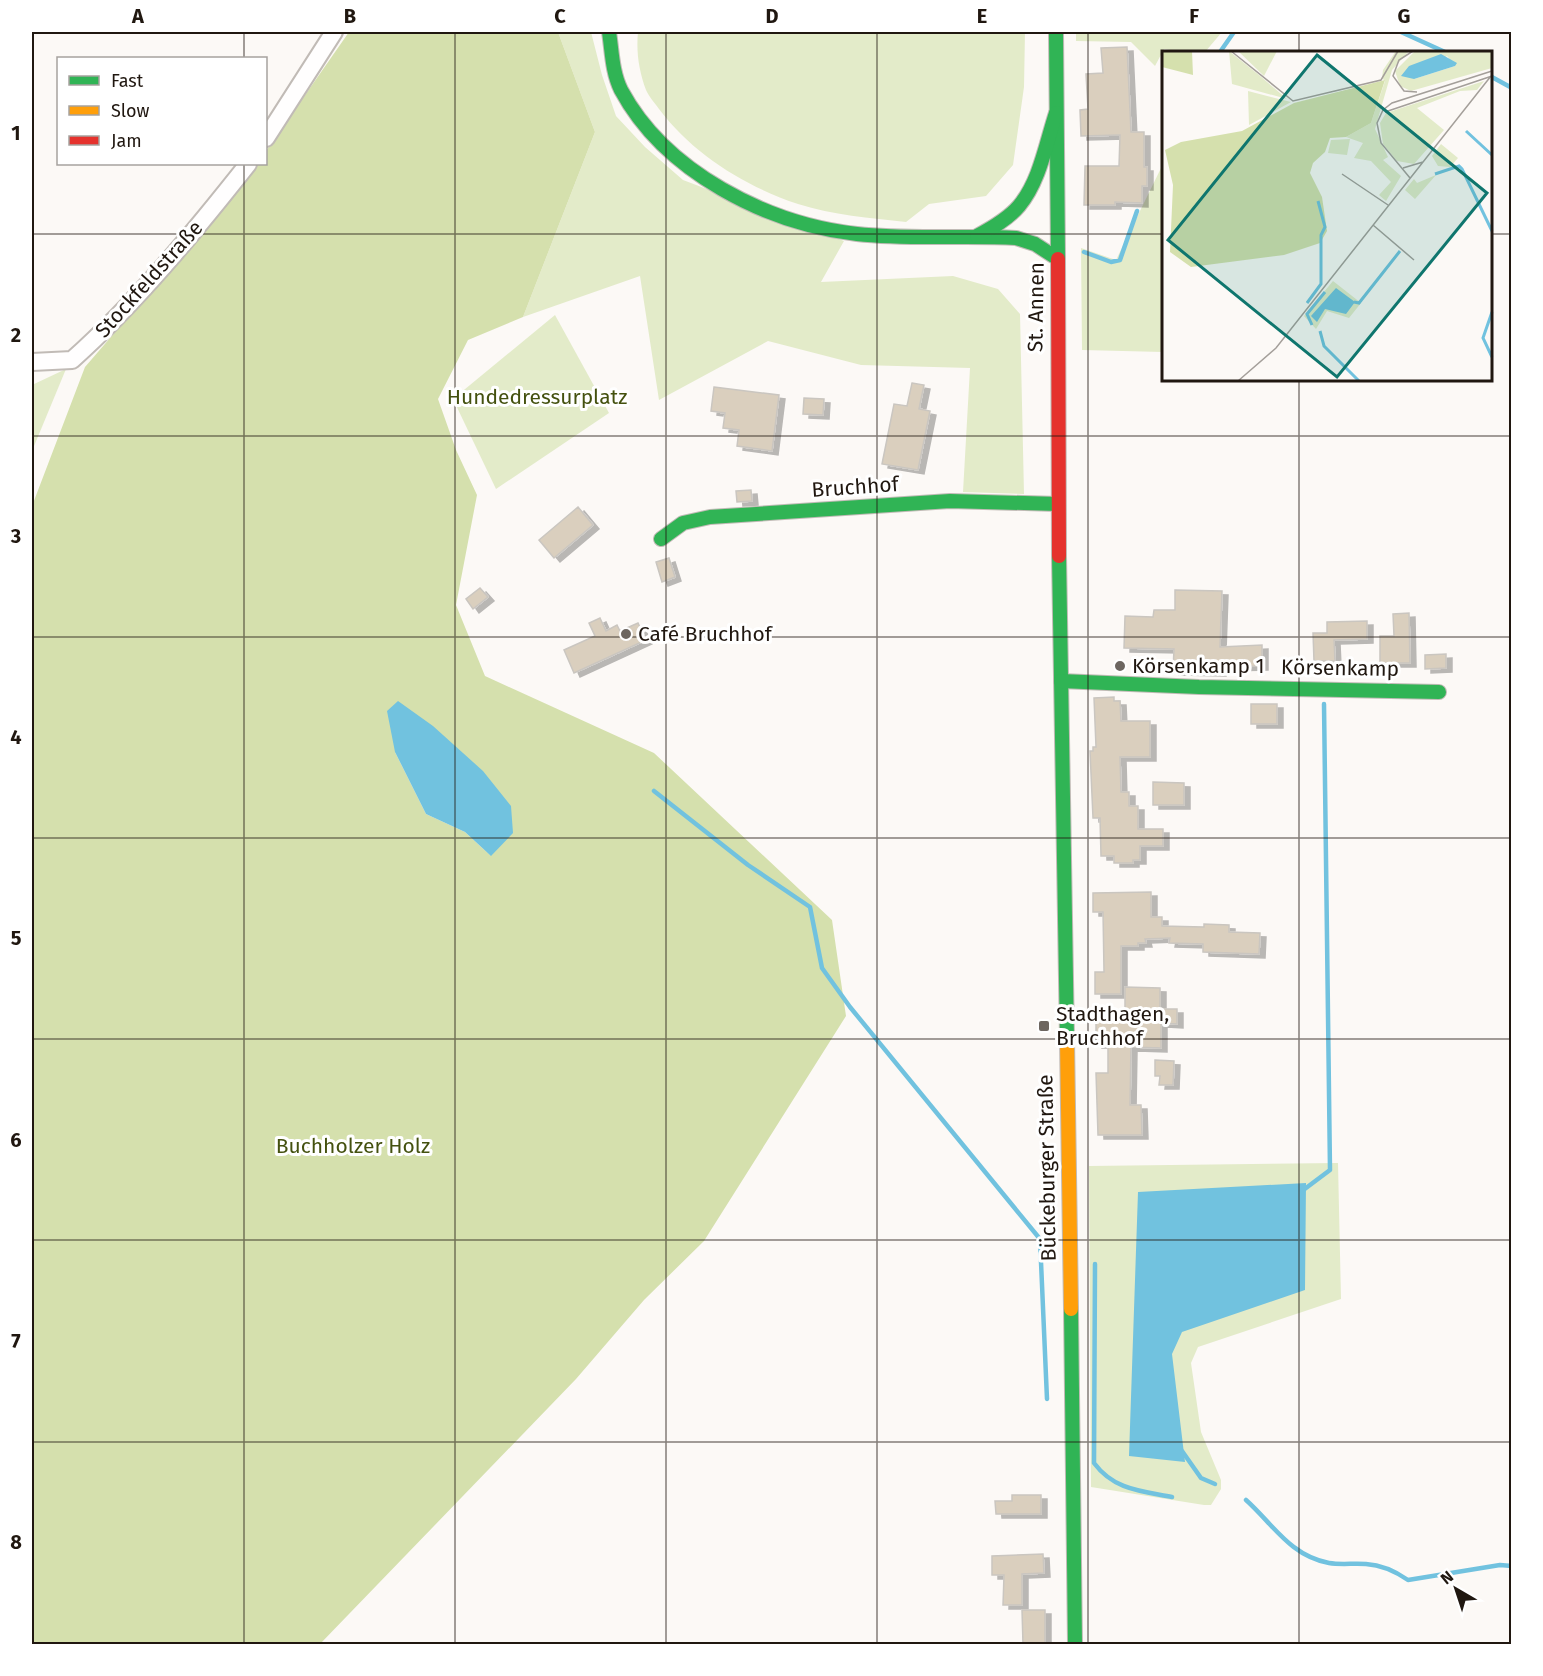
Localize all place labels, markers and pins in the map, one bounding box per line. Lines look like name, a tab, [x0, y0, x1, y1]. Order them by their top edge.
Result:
place label: Café Bruchhof	[638, 621, 774, 647]
marker: Café Bruchhof	[619, 627, 633, 641]
place label: Körsenkamp 1	[1132, 653, 1265, 679]
marker: Körsenkamp 1	[1113, 659, 1127, 673]
place label: Stadthagen, Bruchhof	[1056, 1001, 1169, 1051]
marker: Stadthagen, Bruchhof	[1037, 1019, 1051, 1033]

